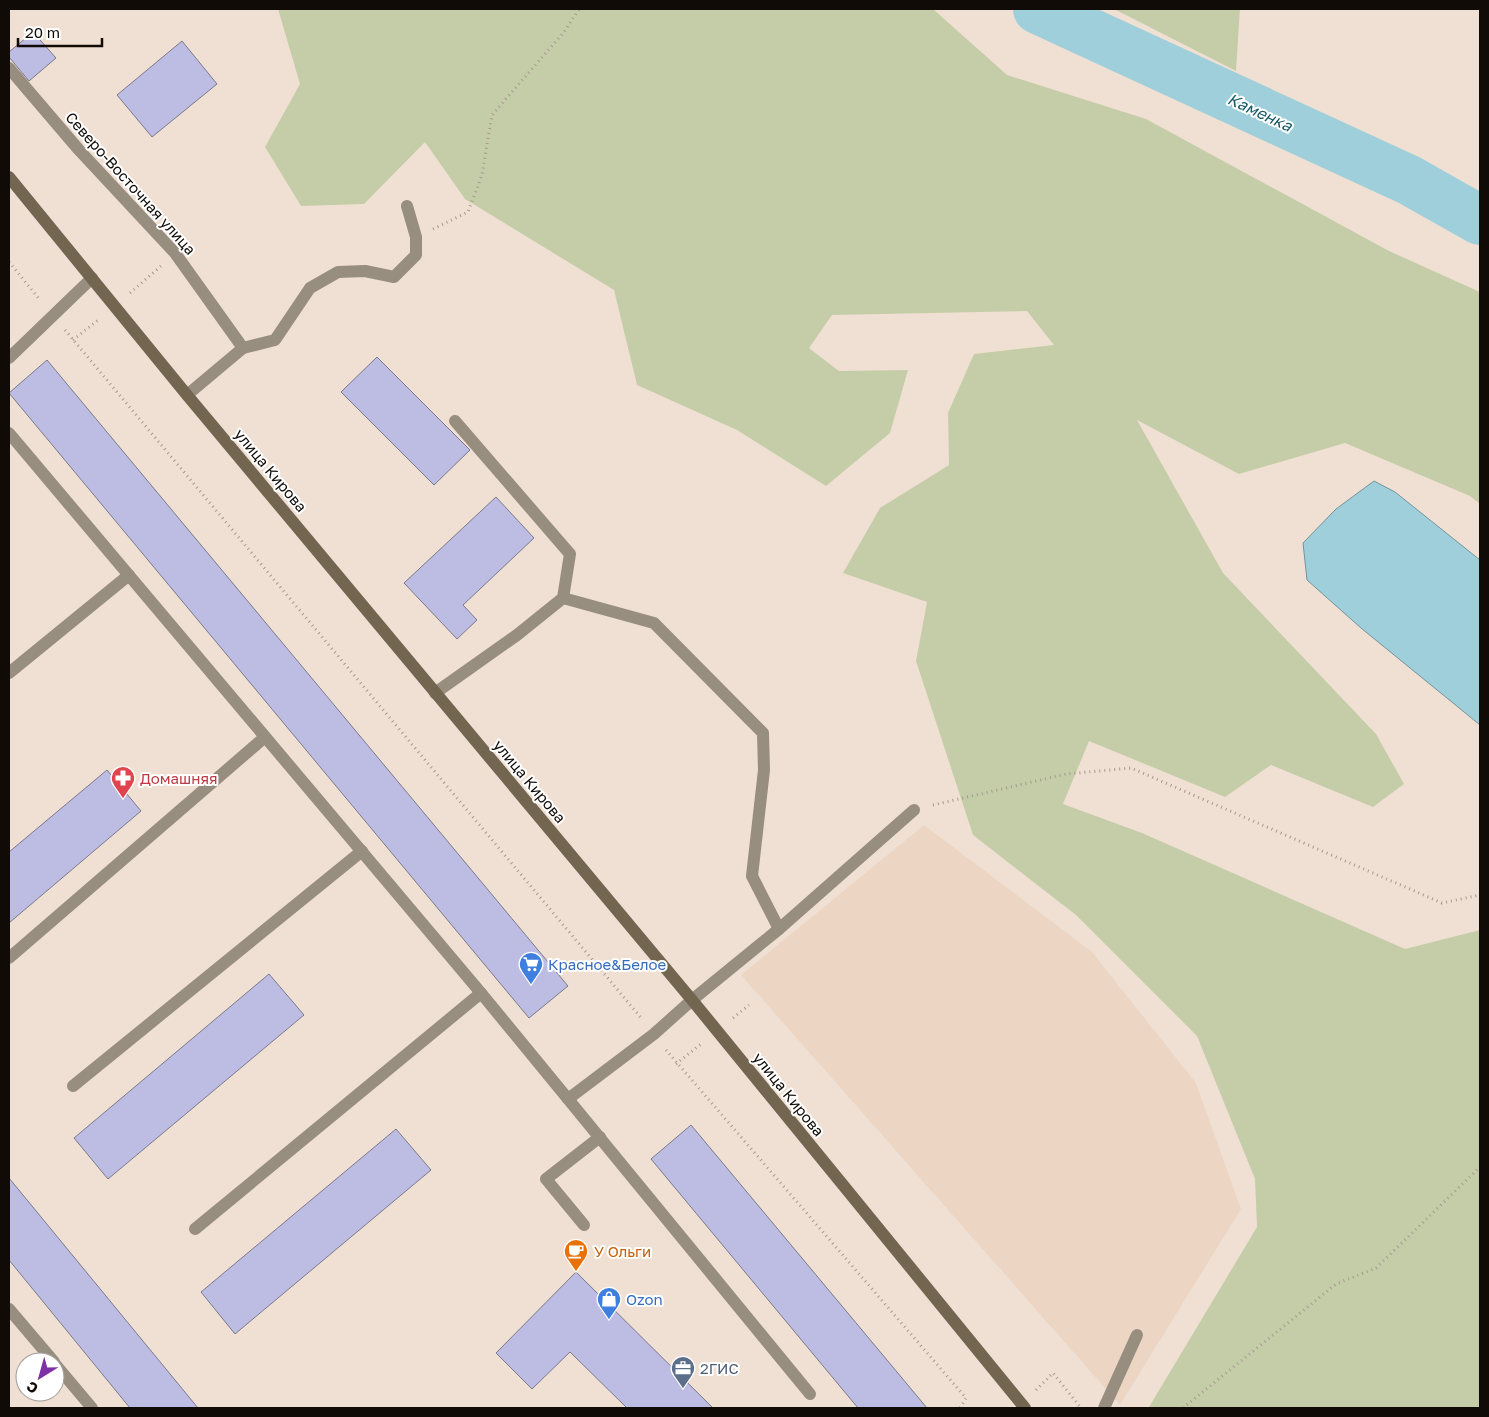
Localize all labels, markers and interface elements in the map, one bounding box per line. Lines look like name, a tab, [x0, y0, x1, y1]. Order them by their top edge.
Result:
scale bar	[18, 15, 101, 47]
text: 20 m	[25, 23, 60, 41]
water label: Каменка	[1225, 88, 1296, 136]
street label: Северо-Восточная улица	[62, 108, 200, 258]
street label: улица Кирова	[231, 425, 311, 515]
street label: улица Кирова	[490, 736, 570, 826]
pharmacy icon: Домашняя	[110, 765, 136, 799]
place label: Домашняя	[140, 769, 217, 787]
supermarket icon: Красное&Белое	[518, 951, 544, 985]
place label: Красное&Белое	[548, 955, 667, 973]
street label: улица Кирова	[750, 1048, 828, 1140]
cafe icon: У Ольги	[563, 1238, 589, 1272]
place label: У Ольги	[594, 1242, 651, 1260]
shop icon: Ozon	[596, 1286, 622, 1320]
place label: Ozon	[626, 1290, 663, 1308]
north arrow	[15, 1352, 65, 1402]
office icon: 2ГИС	[670, 1355, 696, 1389]
place label: 2ГИС	[700, 1359, 739, 1377]
text: С	[23, 1378, 41, 1398]

